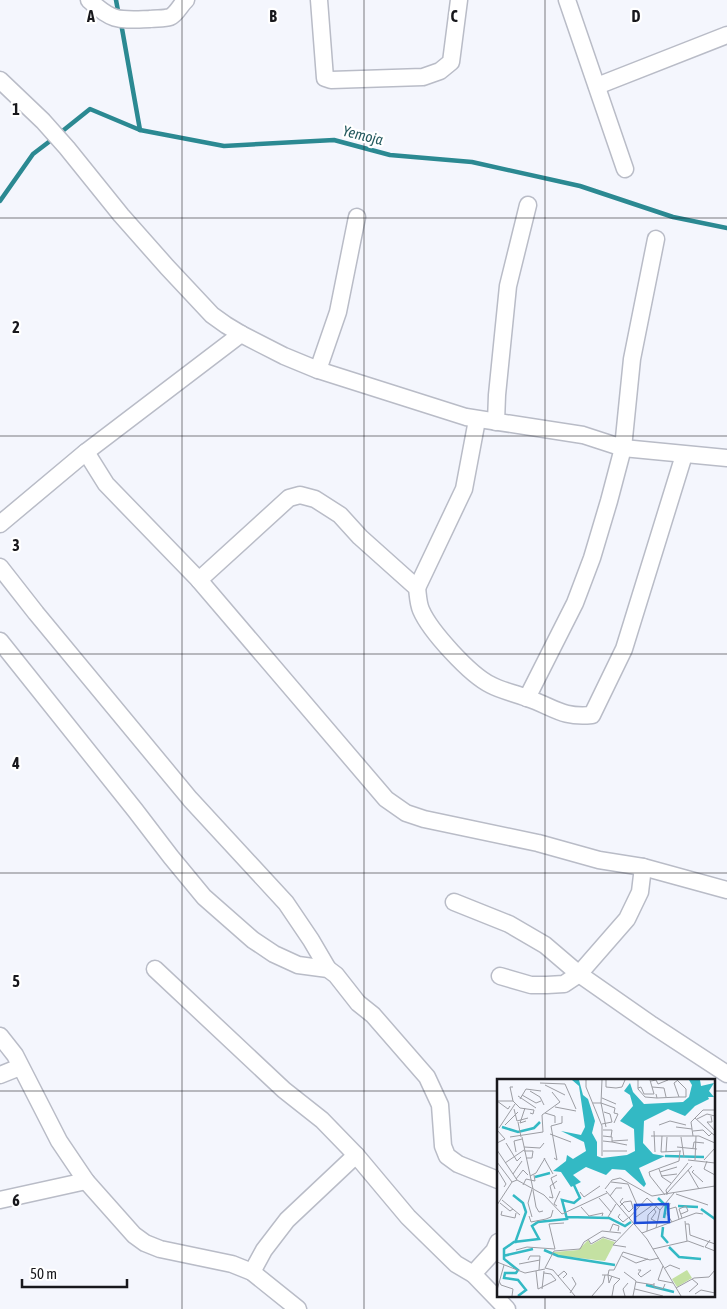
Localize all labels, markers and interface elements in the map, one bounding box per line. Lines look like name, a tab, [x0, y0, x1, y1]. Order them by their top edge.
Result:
text: A	[86, 7, 95, 25]
text: B	[269, 7, 277, 25]
text: C	[450, 7, 458, 25]
text: D	[632, 7, 641, 25]
text: 1	[12, 100, 20, 118]
water label: Yemoja	[341, 122, 385, 148]
text: 2	[12, 318, 20, 336]
text: 3	[12, 536, 20, 554]
text: 4	[11, 754, 20, 772]
text: 5	[12, 972, 20, 990]
inset map	[497, 1079, 714, 1296]
text: 6	[12, 1191, 20, 1209]
scale bar	[22, 1256, 128, 1288]
text: 50 m	[30, 1265, 57, 1282]

